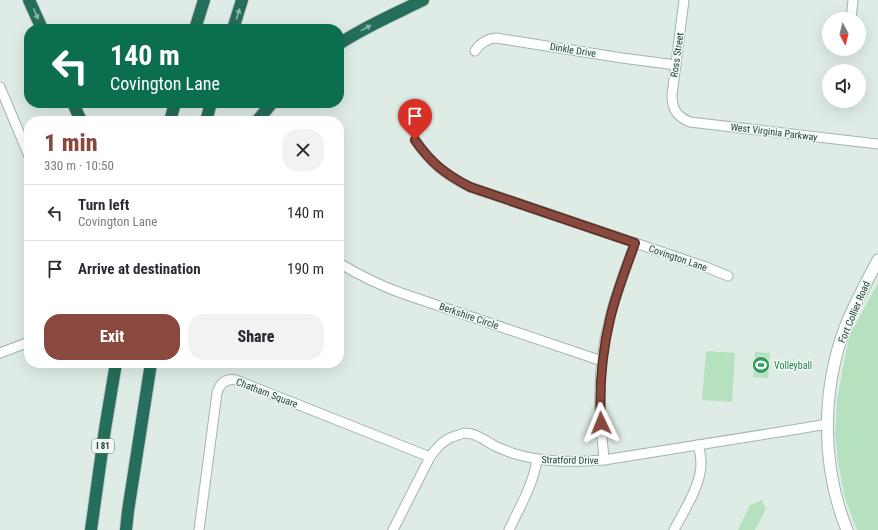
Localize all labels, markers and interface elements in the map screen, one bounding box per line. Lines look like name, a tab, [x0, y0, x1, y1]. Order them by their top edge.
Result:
one-way arrow	[235, 8, 241, 20]
one-way arrow	[33, 9, 39, 21]
north arrow	[822, 12, 866, 56]
map controls	[822, 12, 866, 108]
one-way arrow	[360, 25, 372, 32]
street label: Ross Street	[668, 32, 686, 78]
text: 140 m	[110, 39, 180, 72]
icon: left	[44, 40, 96, 92]
street label: Dinkle Drive	[549, 41, 597, 59]
button: sound	[822, 64, 866, 108]
text: Covington Lane	[110, 73, 220, 94]
pin	[398, 99, 432, 140]
icon: arrive	[404, 105, 426, 127]
street label: West Virginia Parkway	[730, 121, 818, 143]
text: 1 min	[44, 129, 98, 157]
button: close	[282, 129, 324, 171]
text: 330 m · 10:50	[44, 158, 114, 173]
text: Turn left	[78, 196, 129, 214]
icon: left	[44, 202, 66, 224]
text: 140 m	[287, 204, 324, 222]
text: Covington Lane	[78, 214, 157, 229]
street label: Covington Lane	[647, 243, 709, 273]
icon: arrive	[44, 258, 66, 280]
text: Arrive at destination	[78, 260, 201, 278]
text: 190 m	[287, 260, 324, 278]
street label: Fort Collier Road	[836, 279, 872, 345]
street label: Berkshire Circle	[438, 301, 500, 331]
button: Exit	[44, 314, 180, 360]
button: Share	[188, 314, 324, 360]
sports icon: Volleyball	[751, 355, 771, 375]
place label: Volleyball	[774, 360, 812, 371]
street label: Chatham Square	[235, 376, 300, 410]
position arrow	[580, 402, 622, 444]
road number: I 81	[92, 439, 114, 453]
street label: Stratford Drive	[541, 454, 599, 466]

